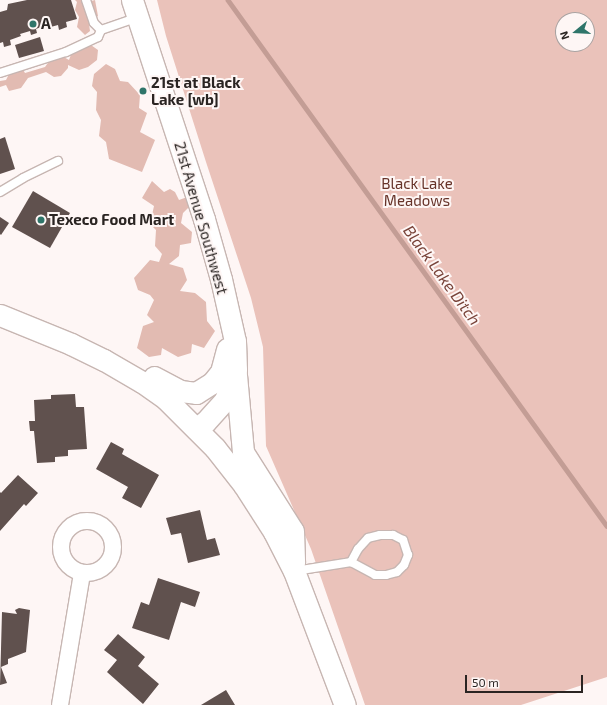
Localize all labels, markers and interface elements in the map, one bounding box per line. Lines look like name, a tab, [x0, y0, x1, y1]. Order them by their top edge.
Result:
north arrow	[555, 12, 595, 52]
place label: A	[41, 15, 51, 33]
marker: A	[28, 19, 38, 29]
text: N	[557, 30, 571, 41]
place label: 21st at Black Lake [wb]	[151, 73, 241, 108]
marker: 21st at Black Lake [wb]	[138, 86, 148, 96]
street label: 21st Avenue Southwest	[171, 139, 231, 297]
park label: Black Lake Meadows	[381, 174, 453, 209]
place label: Texeco Food Mart	[49, 211, 174, 229]
marker: Texeco Food Mart	[36, 215, 46, 225]
water label: Black Lake Ditch	[399, 221, 485, 329]
scale bar	[467, 667, 585, 693]
text: 50 m	[472, 675, 499, 689]

